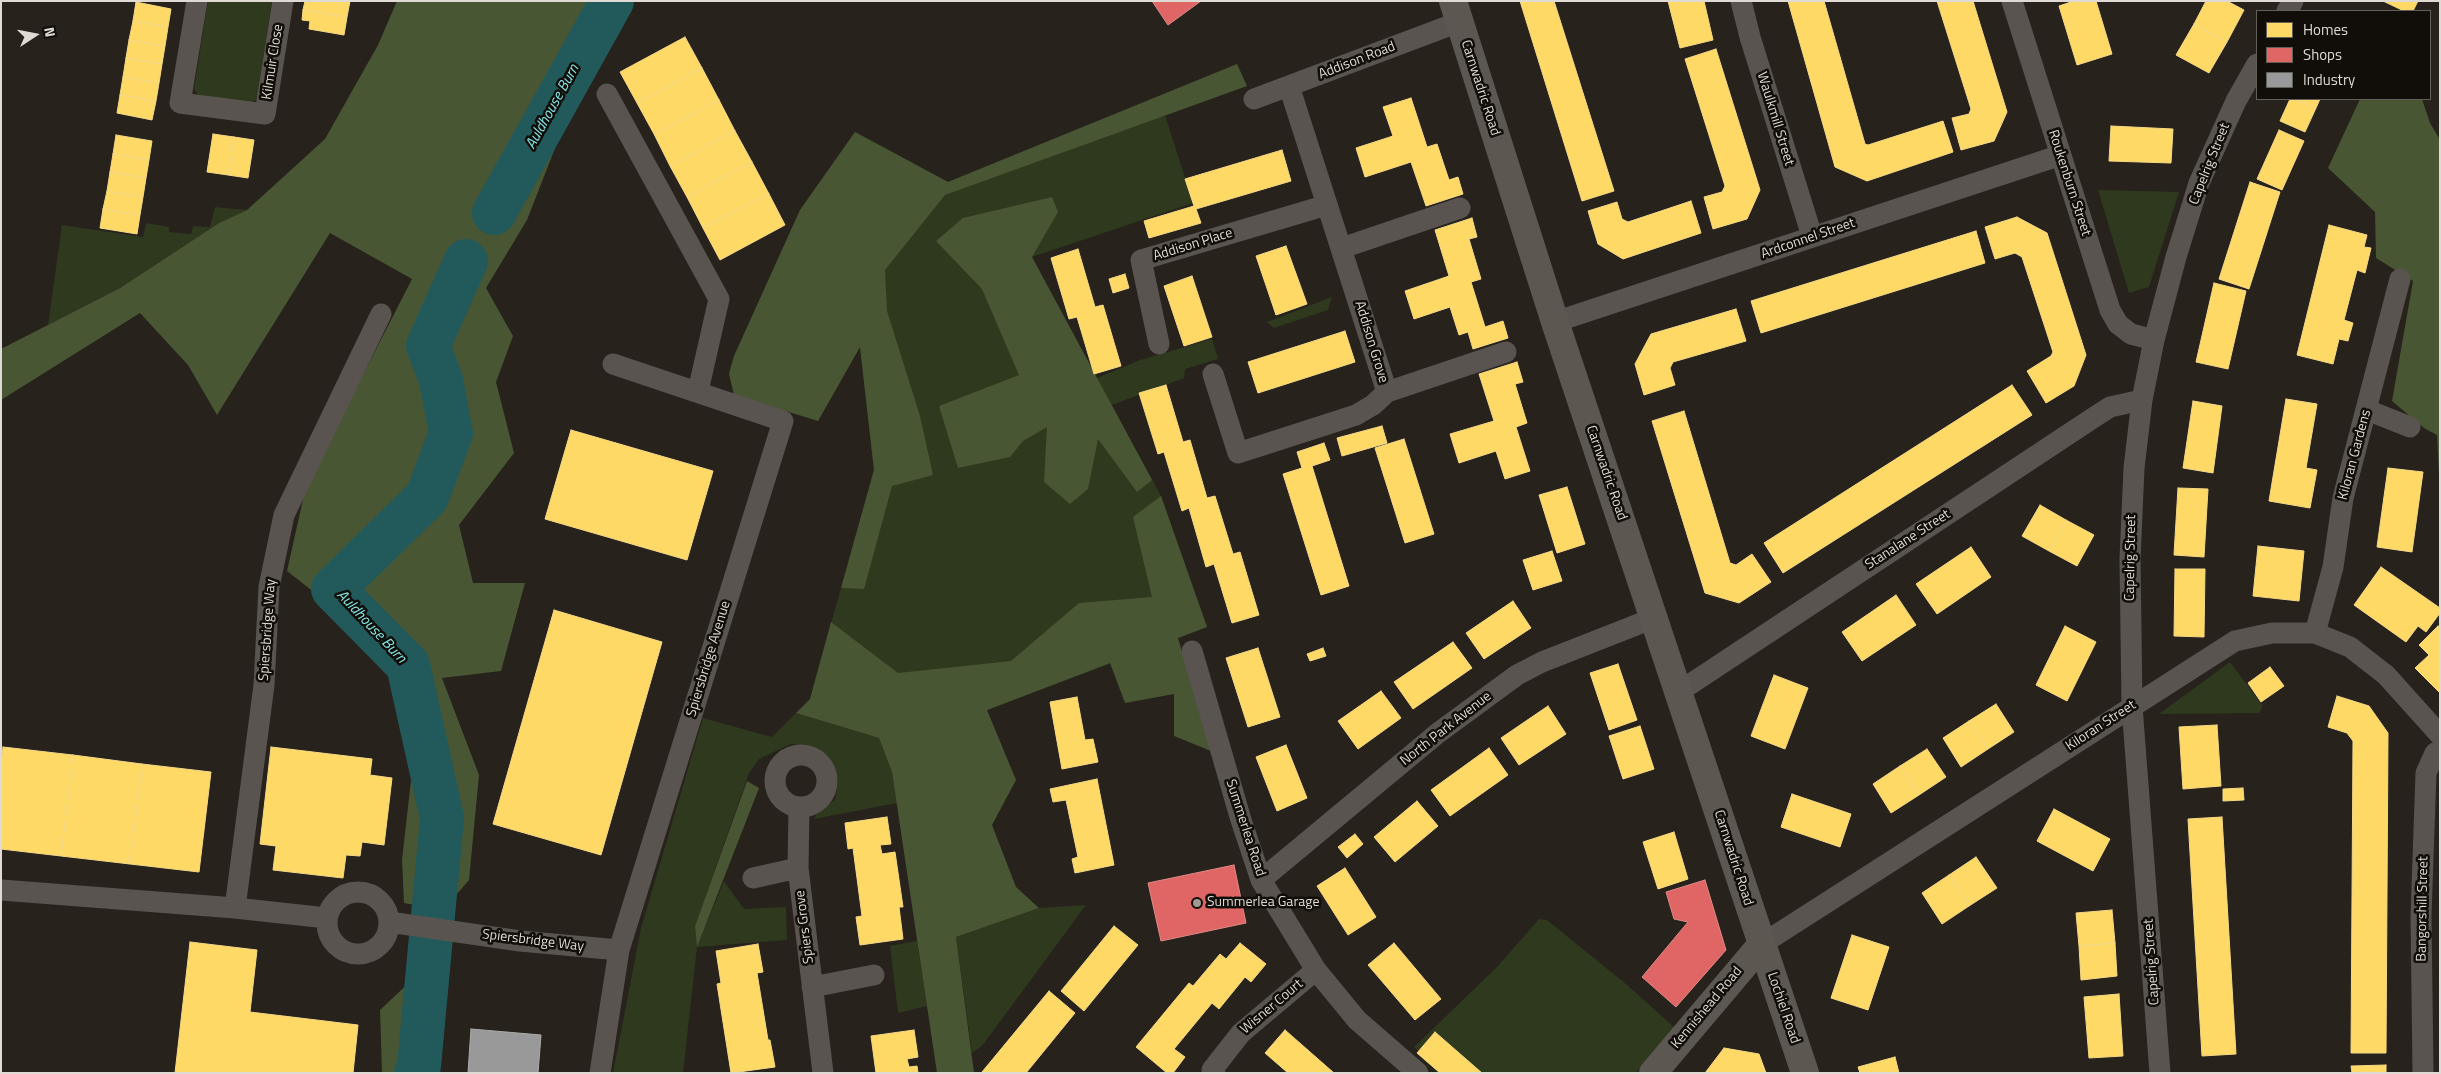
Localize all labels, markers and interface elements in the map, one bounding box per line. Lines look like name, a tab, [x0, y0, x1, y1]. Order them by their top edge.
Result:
north arrow	[10, 10, 60, 60]
legend	[2256, 10, 2431, 100]
text: Homes	[2303, 18, 2348, 41]
street label: Kilmuir Close	[259, 23, 287, 101]
text: N	[39, 25, 61, 39]
street label: Carnwadric Road	[1457, 38, 1503, 138]
street label: Addison Road	[1316, 39, 1398, 83]
text: Shops	[2303, 43, 2342, 66]
water label: Auldhouse Burn	[522, 62, 584, 152]
text: Industry	[2303, 68, 2355, 91]
street label: Waulkmill Street	[1753, 70, 1797, 168]
street label: Capelrig Street	[2186, 121, 2234, 207]
street label: Roukenburn Street	[2044, 128, 2094, 238]
street label: Ardconnel Street	[1759, 215, 1857, 263]
street label: Addison Place	[1151, 225, 1235, 265]
street label: Addison Grove	[1351, 299, 1391, 385]
street label: Kiloran Gardens	[2335, 408, 2375, 502]
street label: Carnwadric Road	[1582, 423, 1630, 523]
street label: Stanalane Street	[1862, 506, 1954, 574]
street label: Capelrig Street	[2122, 515, 2140, 601]
street label: Spiersbridge Way	[256, 578, 280, 682]
water label: Auldhouse Burn	[332, 587, 410, 667]
street label: Spiersbridge Avenue	[683, 599, 735, 719]
street label: North Park Avenue	[1397, 688, 1495, 770]
street label: Kiloran Street	[2063, 697, 2139, 755]
street label: Summerlea Road	[1221, 777, 1269, 879]
street label: Carnwadric Road	[1710, 808, 1756, 908]
street label: Bangorshill Street	[2414, 856, 2432, 962]
street label: Spiers Grove	[792, 889, 818, 965]
place label: Summerlea Garage	[1207, 895, 1320, 911]
marker: Summerlea Garage	[1191, 897, 1203, 909]
street label: Capelrig Street	[2141, 918, 2163, 1006]
street label: Spiersbridge Way	[481, 926, 585, 956]
street label: Kennishead Road	[1668, 964, 1746, 1052]
street label: Lochiel Road	[1763, 970, 1803, 1046]
street label: Wisner Court	[1237, 976, 1307, 1038]

